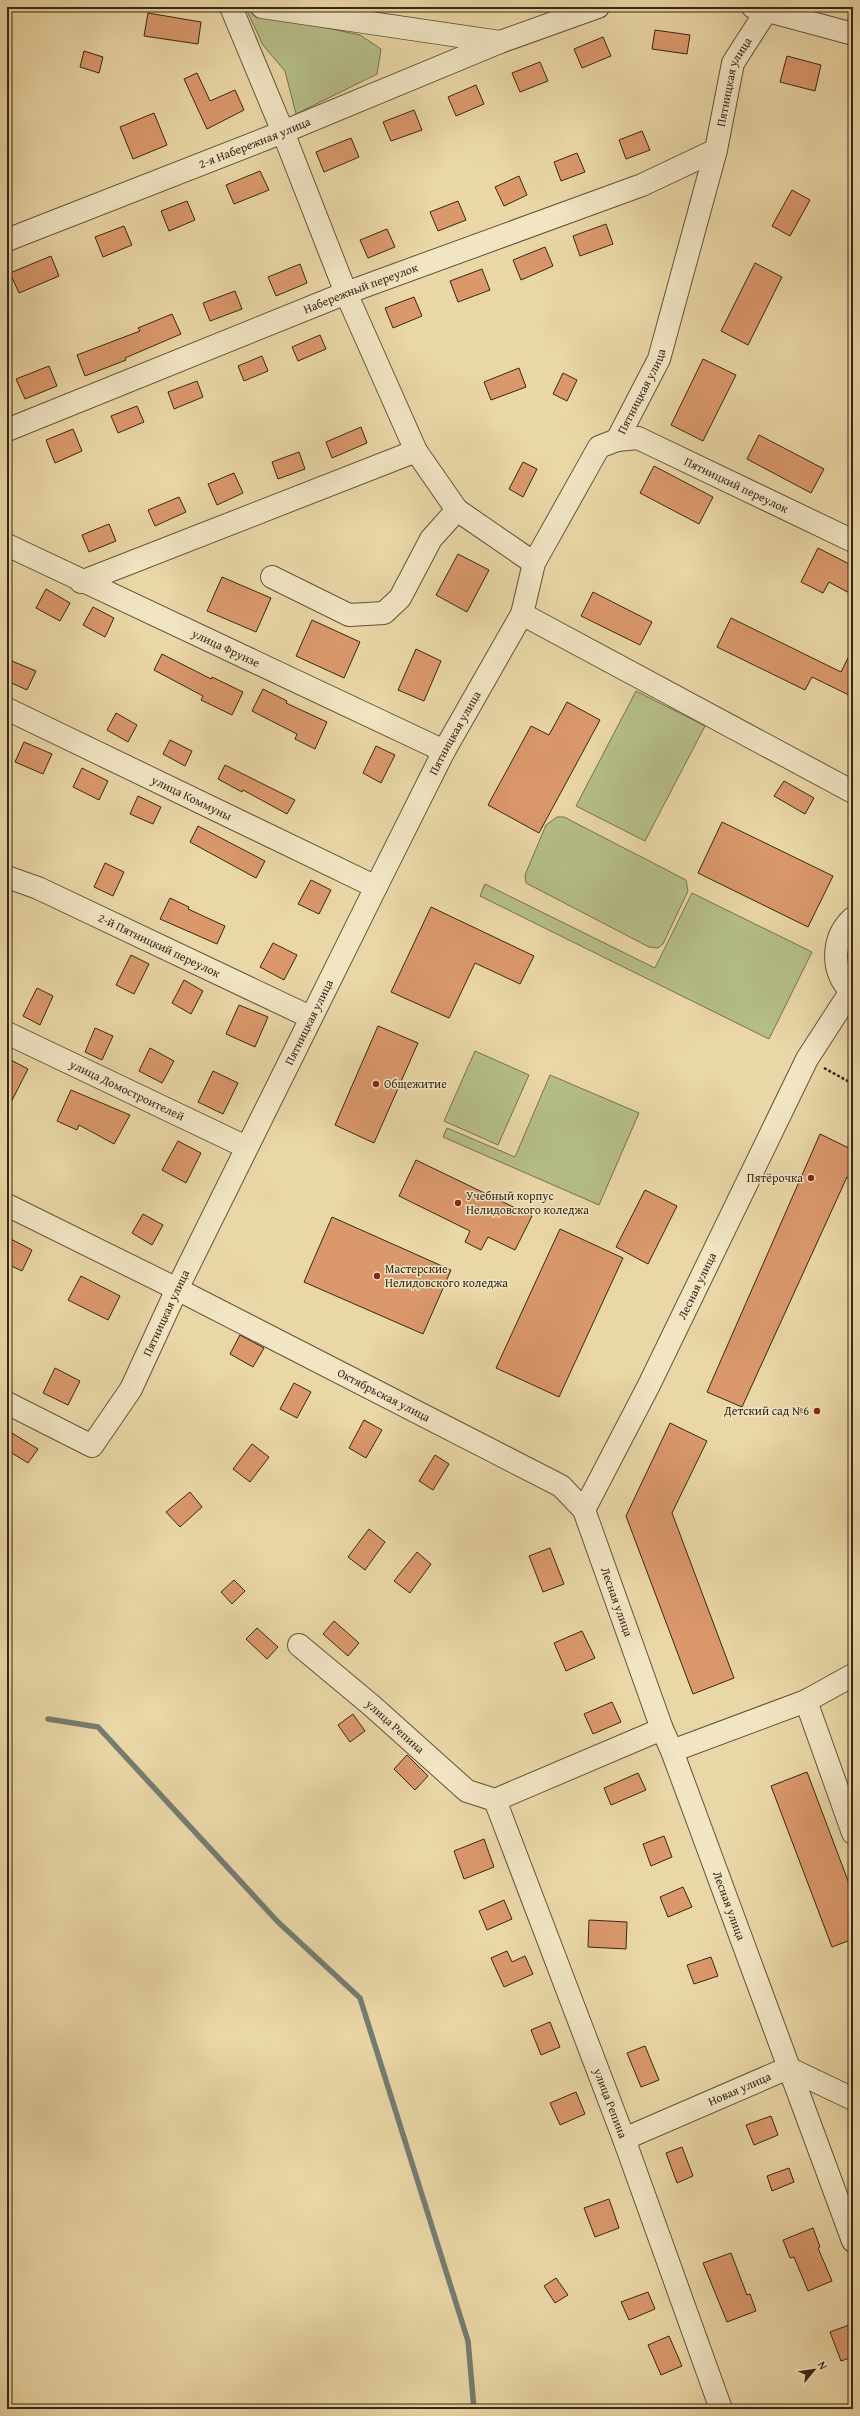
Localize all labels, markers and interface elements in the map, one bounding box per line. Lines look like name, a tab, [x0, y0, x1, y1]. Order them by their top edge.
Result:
street label: Пятницкая улица	[712, 33, 756, 128]
street label: 2-я Набережная улица	[196, 112, 313, 172]
street label: Набережный переулок	[301, 258, 421, 317]
street label: Пятницкая улица	[613, 346, 669, 437]
street label: Пятницкий переулок	[682, 452, 792, 517]
street label: улица Фрунзе	[188, 624, 263, 671]
street label: Пятницкая улица	[424, 687, 485, 778]
street label: улица Коммуны	[148, 771, 235, 824]
street label: 2-й Пятницкий переулок	[96, 909, 224, 982]
street label: Пятницкая улица	[280, 976, 337, 1068]
street label: улица Домостроителей	[66, 1055, 187, 1124]
place label: Общежитие	[384, 1075, 447, 1092]
marker: Общежитие	[371, 1079, 381, 1089]
place label: Пятёрочка	[747, 1169, 803, 1186]
marker: Пятёрочка	[806, 1173, 816, 1183]
place label: Учебный корпус Нелидовского коледжа	[466, 1187, 589, 1218]
marker: Учебный корпус Нелидовского коледжа	[453, 1198, 463, 1208]
street label: Лесная улица	[673, 1249, 720, 1322]
place label: Мастерские Нелидовского коледжа	[385, 1260, 508, 1291]
street label: Пятницкая улица	[138, 1266, 193, 1359]
marker: Мастерские Нелидовского коледжа	[372, 1271, 382, 1281]
street label: Октябрьская улица	[335, 1364, 434, 1426]
place label: Детский сад №6	[723, 1402, 809, 1419]
marker: Детский сад №6	[812, 1406, 822, 1416]
street label: Лесная улица	[597, 1565, 637, 1639]
street label: улица Репина	[362, 1694, 429, 1757]
street label: Лесная улица	[709, 1869, 750, 1943]
street label: улица Репина	[589, 2065, 632, 2141]
street label: Новая улица	[705, 2067, 774, 2110]
north arrow	[794, 2350, 834, 2390]
text: N	[814, 2358, 832, 2373]

